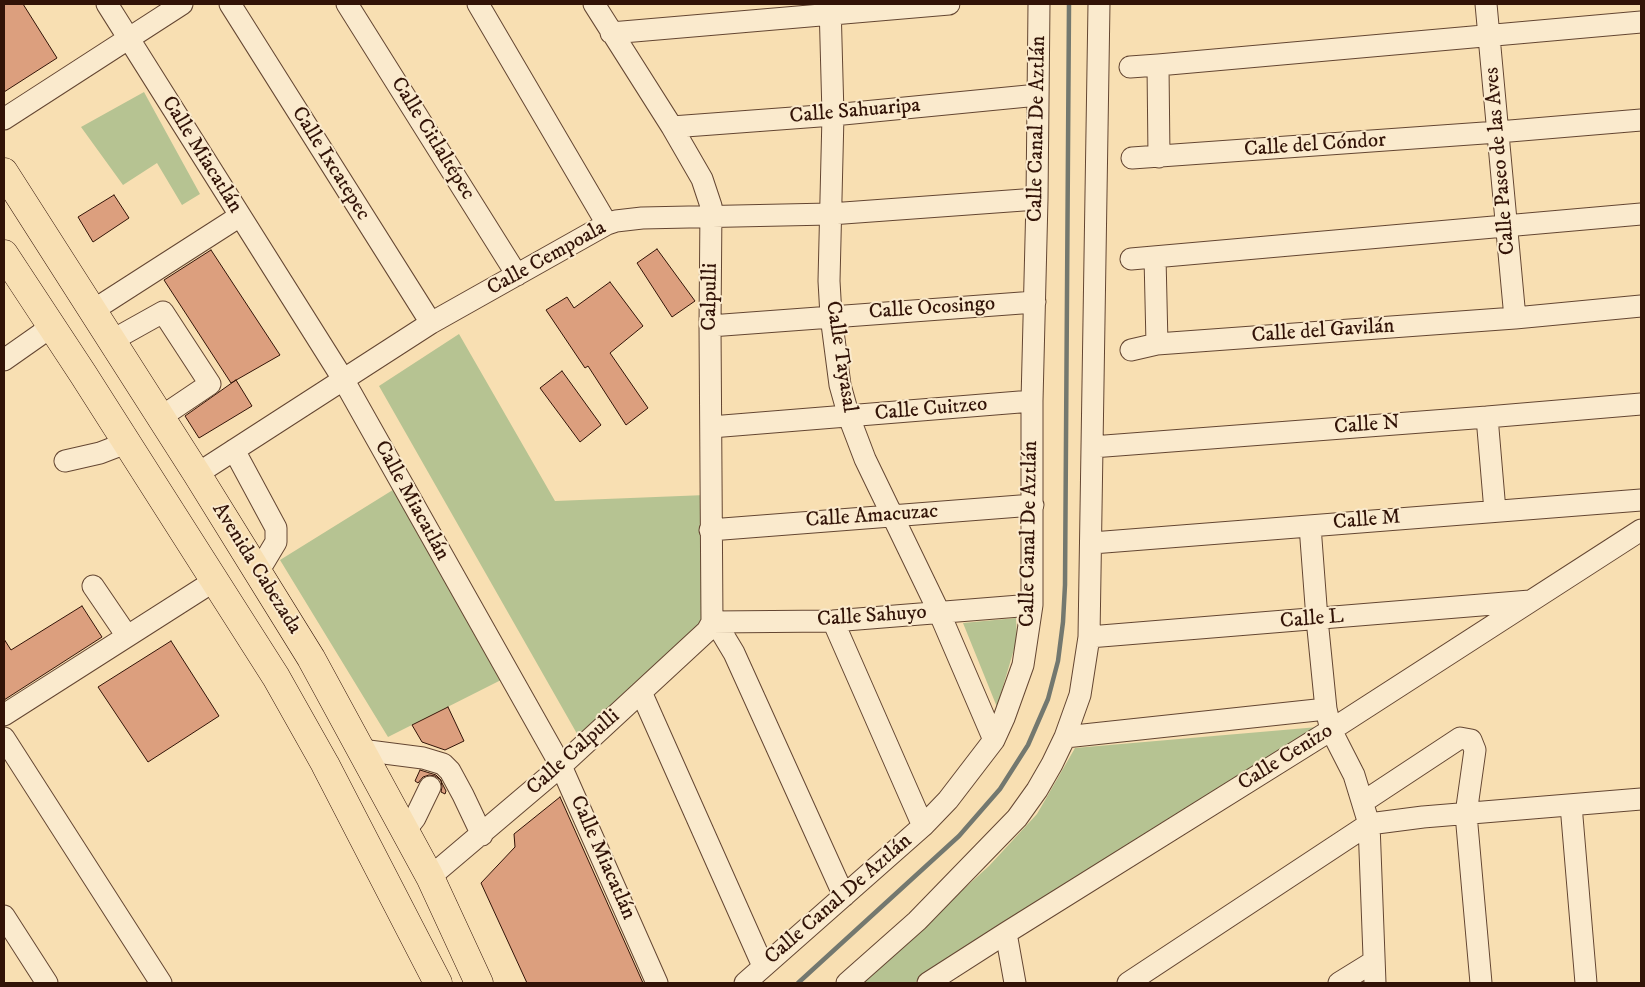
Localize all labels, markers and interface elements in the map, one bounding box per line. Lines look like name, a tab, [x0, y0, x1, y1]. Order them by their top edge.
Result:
street label: Calle Canal De Aztlán	[1024, 36, 1052, 222]
street label: Calle Paseo de las Aves	[1480, 66, 1522, 256]
street label: Calle Citlaltépec	[384, 73, 480, 205]
street label: Calle Miacatlán	[155, 92, 247, 218]
street label: Calle Sahuaripa	[789, 94, 921, 130]
street label: Calle Ixcatepec	[285, 103, 375, 225]
street label: Calle del Cóndor	[1243, 128, 1387, 164]
street label: Calle Cempoala	[483, 216, 611, 302]
street label: Calpulli	[698, 263, 724, 331]
street label: Calle Ocosingo	[868, 292, 996, 326]
street label: Calle Tayasal	[819, 299, 861, 415]
street label: Calle del Gavilán	[1251, 314, 1395, 350]
street label: Calle Cuitzeo	[874, 393, 988, 427]
street label: Calle N	[1333, 411, 1401, 441]
street label: Calle Miacatlán	[368, 437, 454, 565]
street label: Calle Canal De Aztlán	[1016, 441, 1044, 627]
street label: Avenida Cabezada	[206, 499, 306, 639]
street label: Calle Amacuzac	[805, 500, 939, 534]
street label: Calle M	[1332, 505, 1402, 537]
street label: Calle Sahuyo	[816, 601, 928, 633]
street label: Calle L	[1279, 605, 1345, 635]
street label: Calle Calpulli	[522, 705, 626, 801]
street label: Calle Cenizo	[1234, 719, 1338, 797]
street label: Calle Miacatlán	[563, 792, 641, 924]
street label: Calle Canal De Aztlán	[760, 829, 918, 971]

